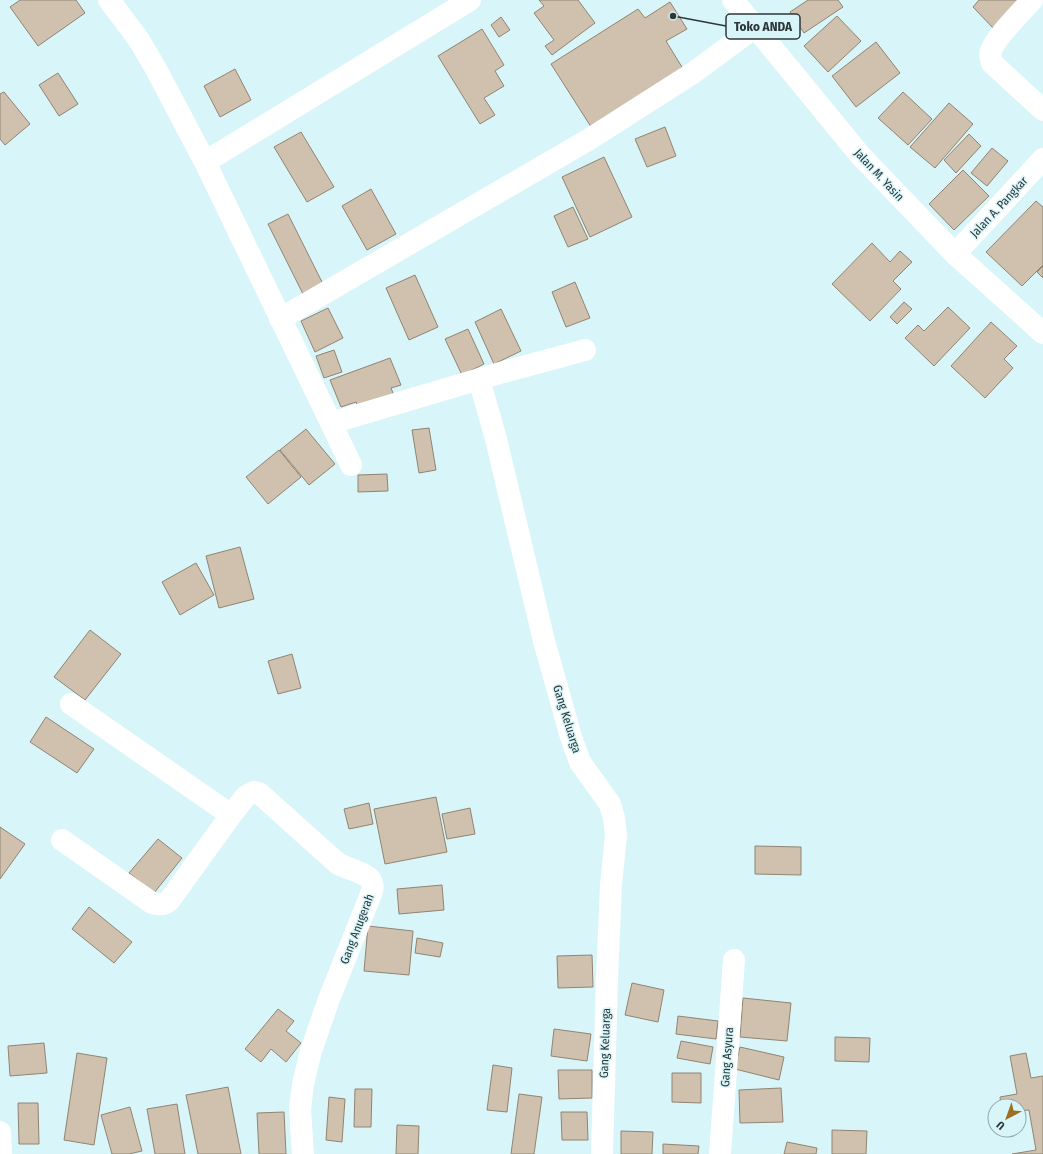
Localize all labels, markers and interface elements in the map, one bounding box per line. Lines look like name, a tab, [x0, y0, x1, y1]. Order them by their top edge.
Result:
callout: Toko ANDA	[726, 14, 800, 39]
text: Toko ANDA	[734, 19, 793, 34]
street label: Jalan M. Yasin	[851, 146, 907, 204]
street label: Jalan A. Pangkar	[967, 173, 1031, 240]
street label: Gang Keluarga	[550, 683, 584, 755]
street label: Gang Anugerah	[337, 892, 377, 966]
street label: Gang Keluarga	[597, 1008, 613, 1078]
street label: Gang Asyura	[718, 1026, 736, 1087]
north arrow	[987, 1098, 1027, 1138]
text: U	[994, 1118, 1007, 1132]

